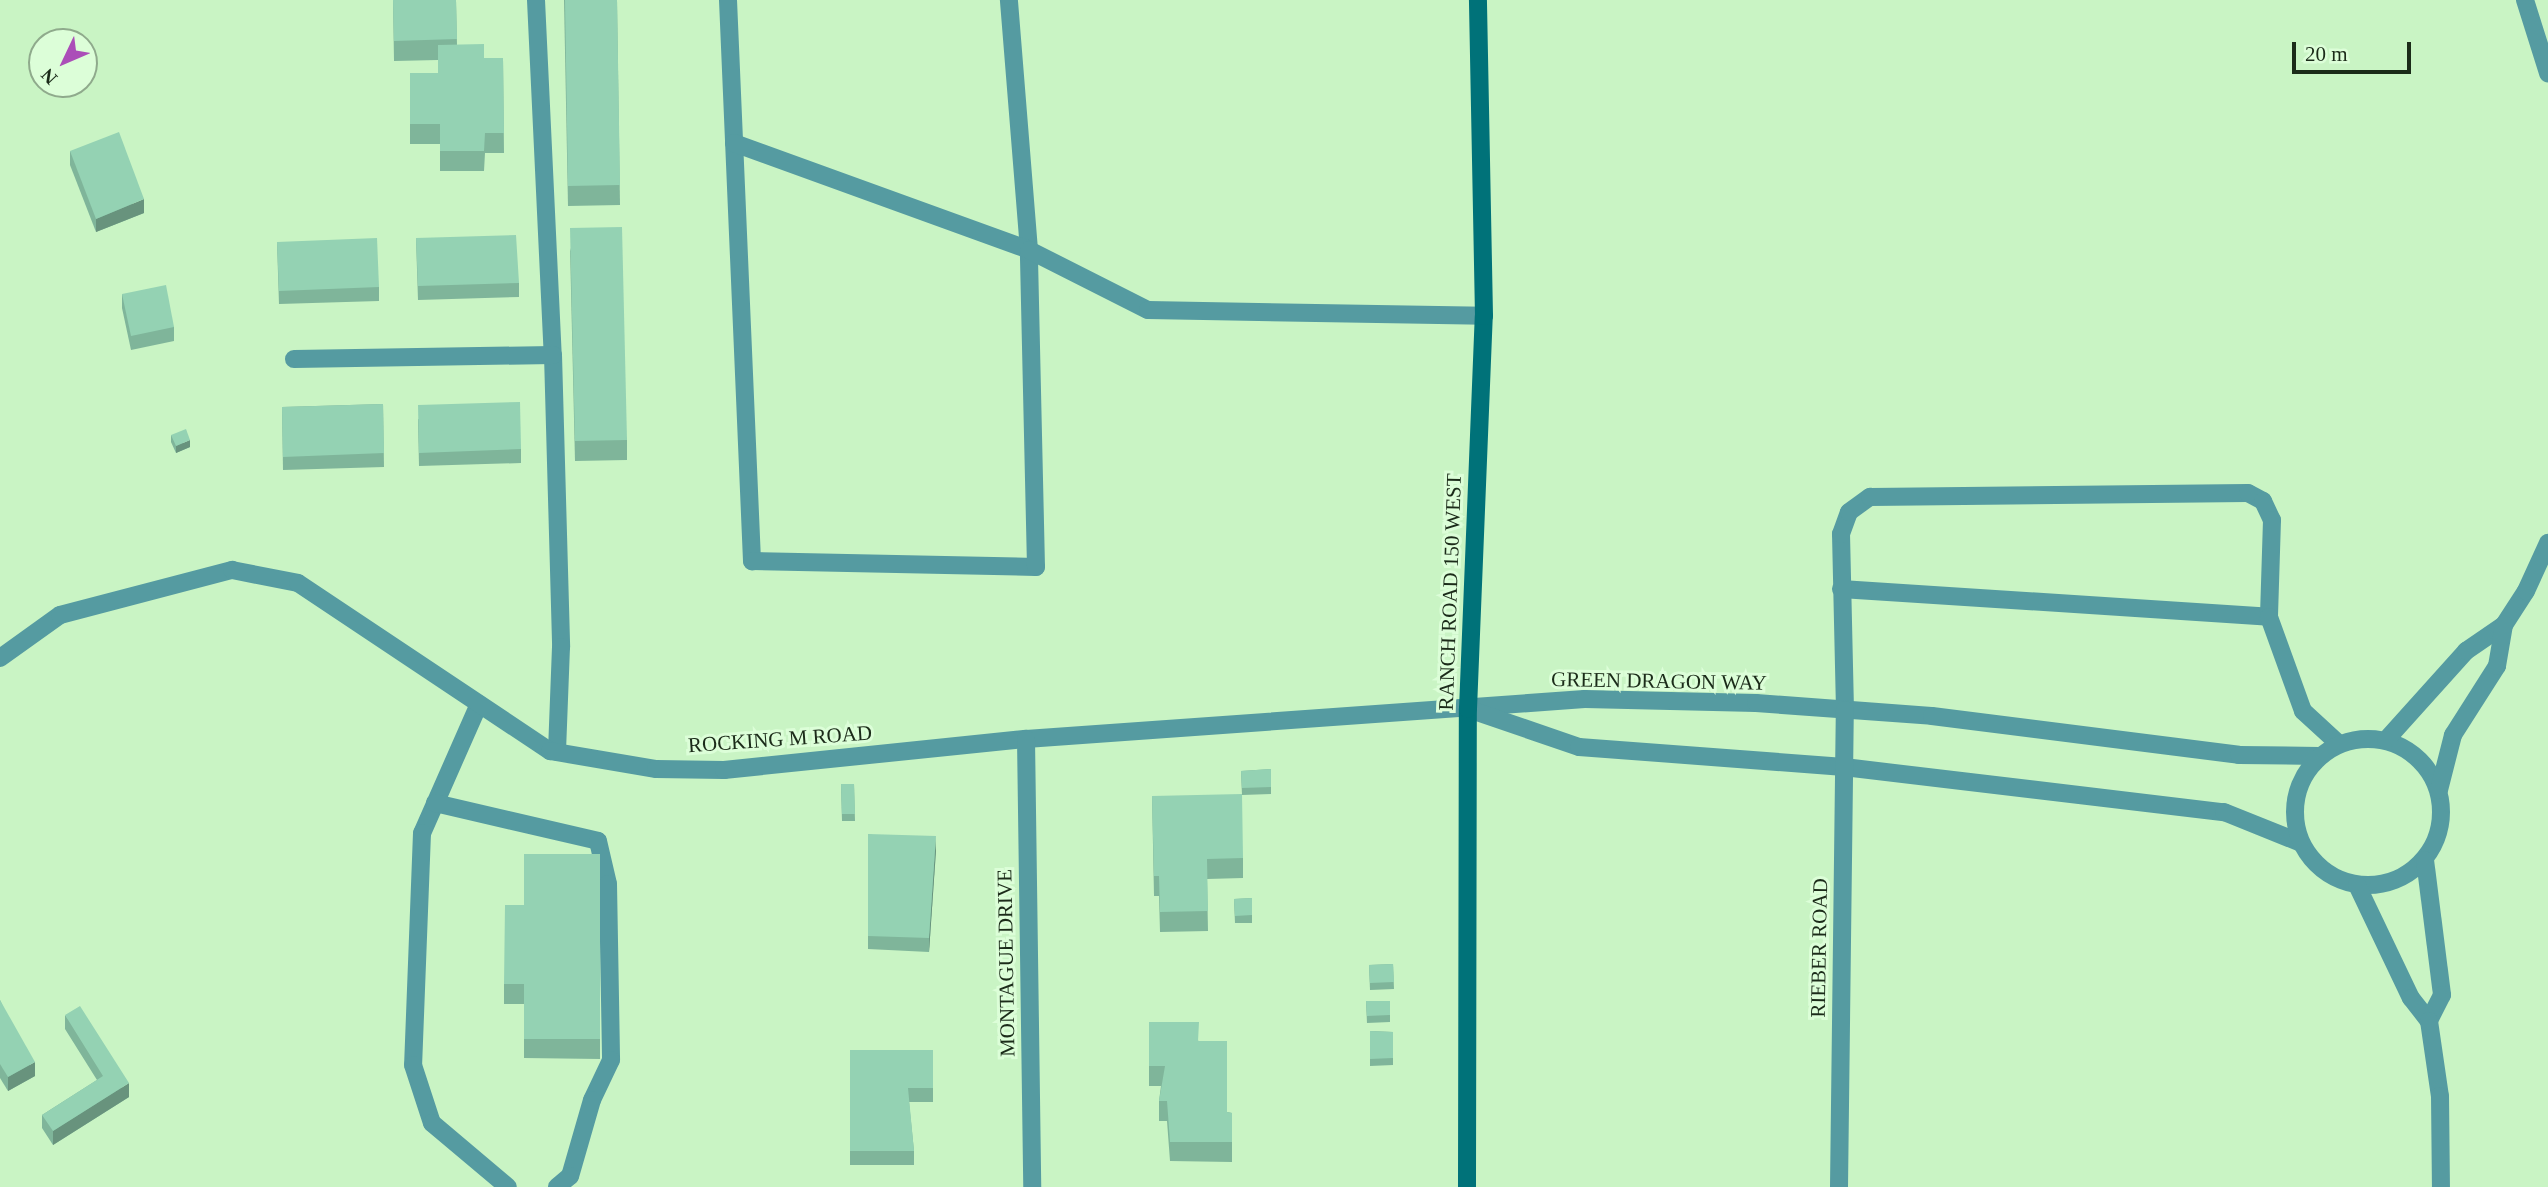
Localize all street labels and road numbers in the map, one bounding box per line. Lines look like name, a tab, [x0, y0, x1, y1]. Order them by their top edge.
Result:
street label: RANCH ROAD 150 WEST	[1433, 473, 1467, 711]
street label: GREEN DRAGON WAY	[1551, 667, 1767, 695]
street label: ROCKING M ROAD	[687, 720, 873, 758]
street label: MONTAGUE DRIVE	[992, 869, 1020, 1057]
street label: RIEBER ROAD	[1805, 878, 1833, 1018]

